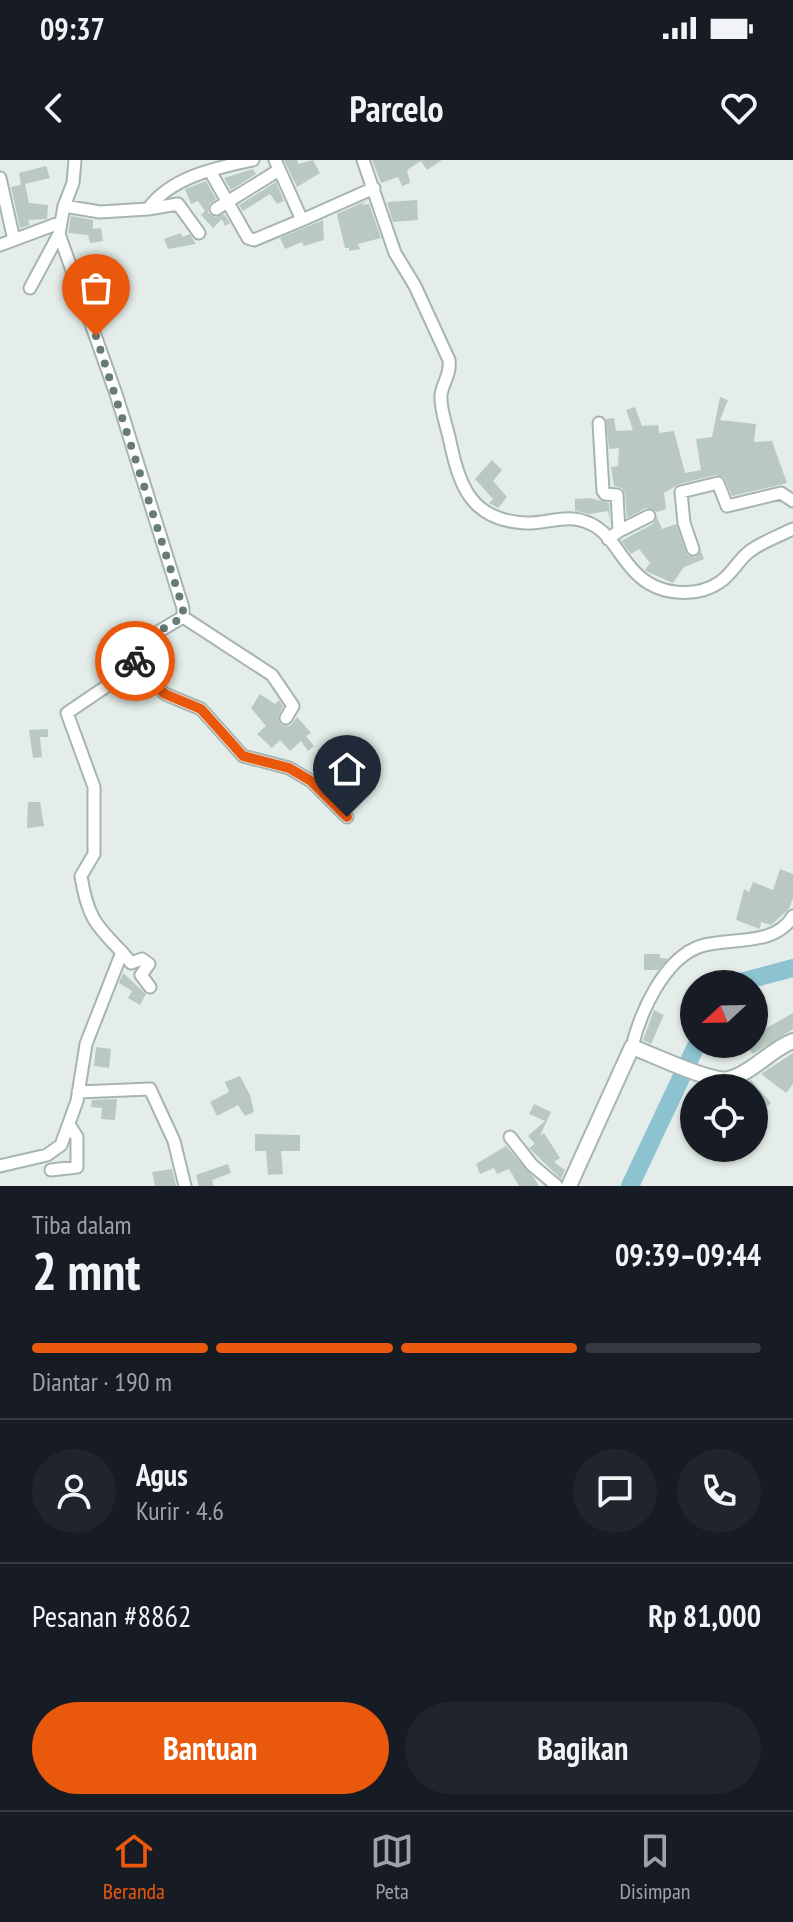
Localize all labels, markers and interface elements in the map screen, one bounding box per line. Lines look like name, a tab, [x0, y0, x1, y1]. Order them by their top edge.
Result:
text: 09:37	[40, 9, 105, 48]
text: Parcelo	[349, 85, 444, 132]
icon: back	[32, 86, 76, 130]
icon: heart	[717, 86, 761, 130]
pin	[62, 254, 130, 336]
icon: bag	[74, 266, 118, 310]
courier	[95, 621, 175, 701]
icon: bike	[113, 639, 157, 683]
pin	[313, 735, 381, 817]
icon: home	[325, 747, 369, 791]
north arrow	[680, 970, 768, 1058]
map controls	[680, 970, 768, 1162]
button: locate	[680, 1074, 768, 1162]
text: Tiba dalam	[32, 1208, 132, 1241]
text: 09:39–09:44	[615, 1235, 761, 1274]
text: 2 mnt	[32, 1237, 140, 1304]
text: Diantar · 190 m	[32, 1365, 172, 1398]
button: person	[32, 1449, 116, 1533]
button: chat	[573, 1449, 657, 1533]
button: phone	[677, 1449, 761, 1533]
text: Agus	[136, 1455, 188, 1494]
text: Kurir · 4.6	[136, 1494, 224, 1527]
text: Pesanan #8862	[32, 1596, 191, 1635]
text: Rp 81,000	[648, 1596, 761, 1635]
button: Bantuan	[32, 1702, 389, 1794]
button: Bagikan	[405, 1702, 761, 1794]
tab: Beranda	[103, 1829, 165, 1905]
tab: Peta	[370, 1829, 414, 1905]
tab: Disimpan	[619, 1829, 690, 1905]

